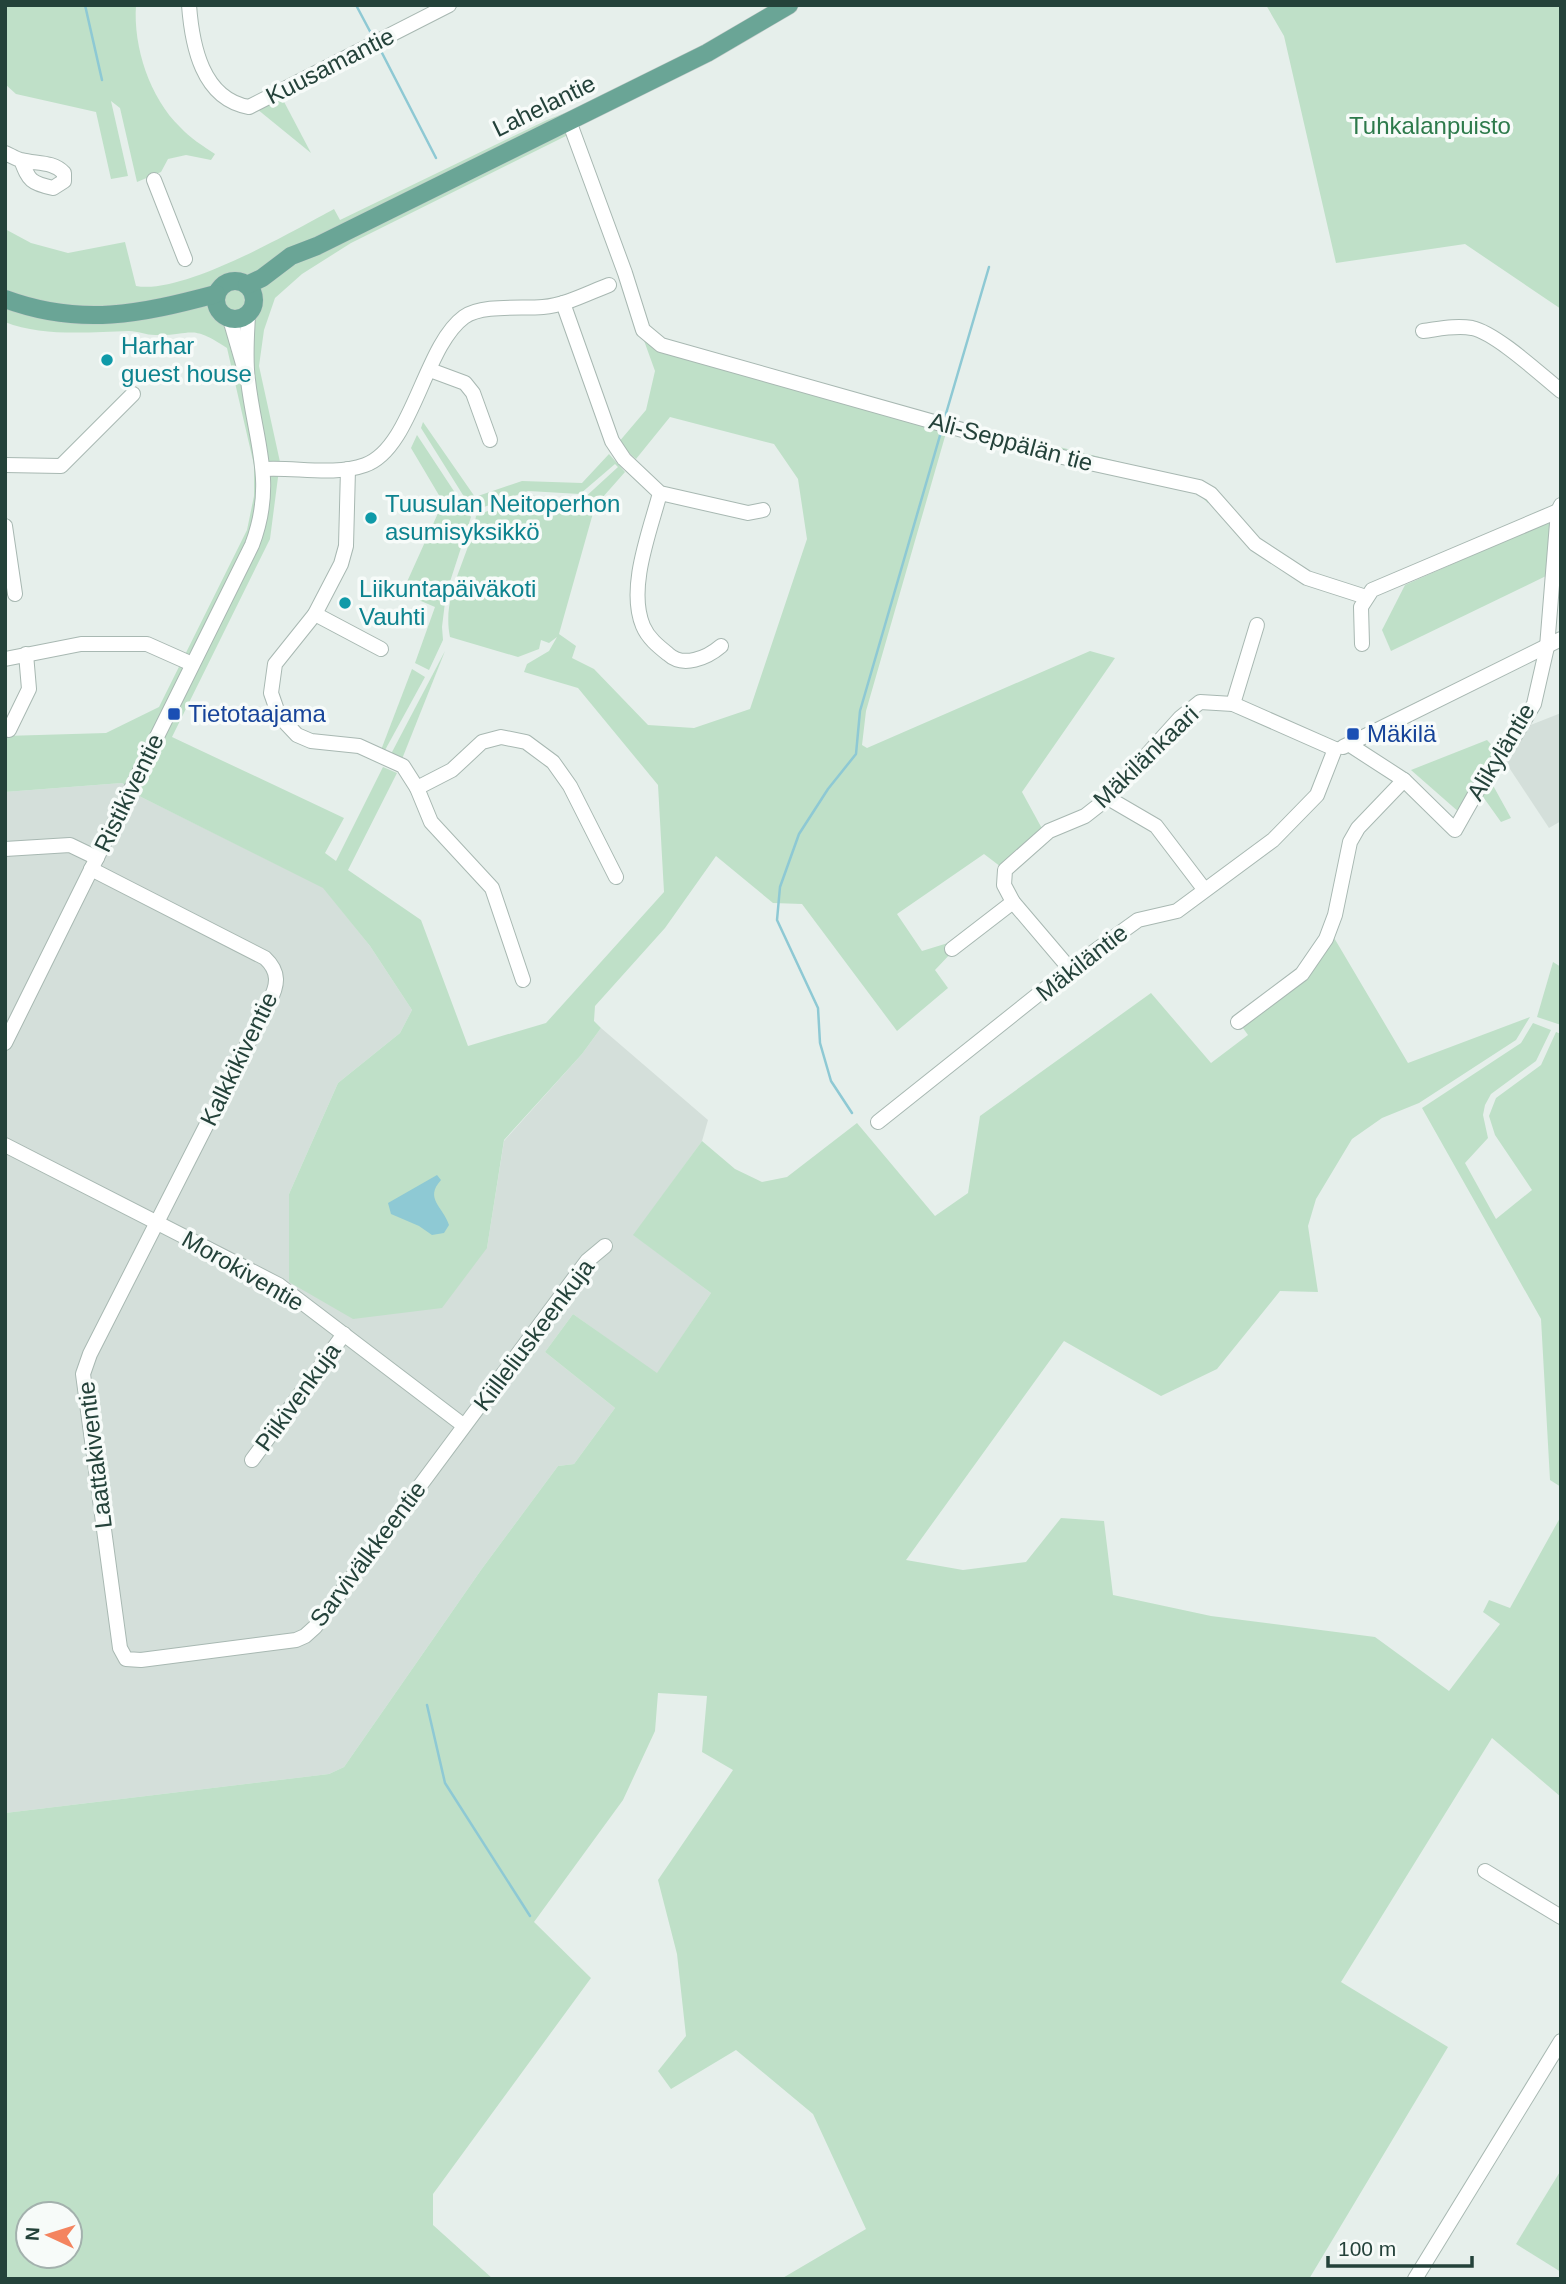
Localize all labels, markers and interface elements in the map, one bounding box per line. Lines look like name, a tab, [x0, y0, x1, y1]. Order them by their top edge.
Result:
street label: Kuusamantie	[261, 22, 398, 109]
street label: Lahelantie	[488, 69, 599, 142]
park label: Tuhkalanpuisto	[1349, 112, 1511, 139]
place label: Harhar guest house	[121, 332, 252, 387]
marker: Harhar guest house	[99, 352, 115, 368]
street label: Ali-Seppälän tie	[926, 407, 1096, 476]
place label: Tuusulan Neitoperhon asumisyksikkö	[385, 490, 620, 545]
marker: Tuusulan Neitoperhon asumisyksikkö	[363, 510, 379, 526]
place label: Liikuntapäiväkoti Vauhti	[359, 575, 536, 630]
marker: Liikuntapäiväkoti Vauhti	[337, 595, 353, 611]
street label: Alikyläntie	[1461, 698, 1540, 805]
place label: Tietotaajama	[188, 700, 327, 727]
street label: Mäkilänkaari	[1088, 700, 1203, 813]
marker: Tietotaajama	[166, 706, 182, 722]
place label: Mäkilä	[1367, 720, 1437, 747]
marker: Mäkilä	[1345, 726, 1361, 742]
street label: Ristikiventie	[88, 729, 169, 856]
street label: Mäkiläntie	[1031, 919, 1133, 1007]
street label: Kalkkikiventie	[195, 988, 283, 1130]
street label: Morokiventie	[178, 1225, 309, 1316]
street label: Kiilleliuskeenkuja	[468, 1253, 600, 1416]
street label: Piikivenkuja	[249, 1337, 346, 1456]
street label: Laattakiventie	[72, 1380, 117, 1530]
street label: Sarvivälkkeentie	[304, 1476, 431, 1632]
north arrow	[14, 2200, 84, 2270]
scale bar	[1328, 2224, 1472, 2268]
text: N	[22, 2226, 43, 2241]
text: 100 m	[1338, 2237, 1396, 2260]

